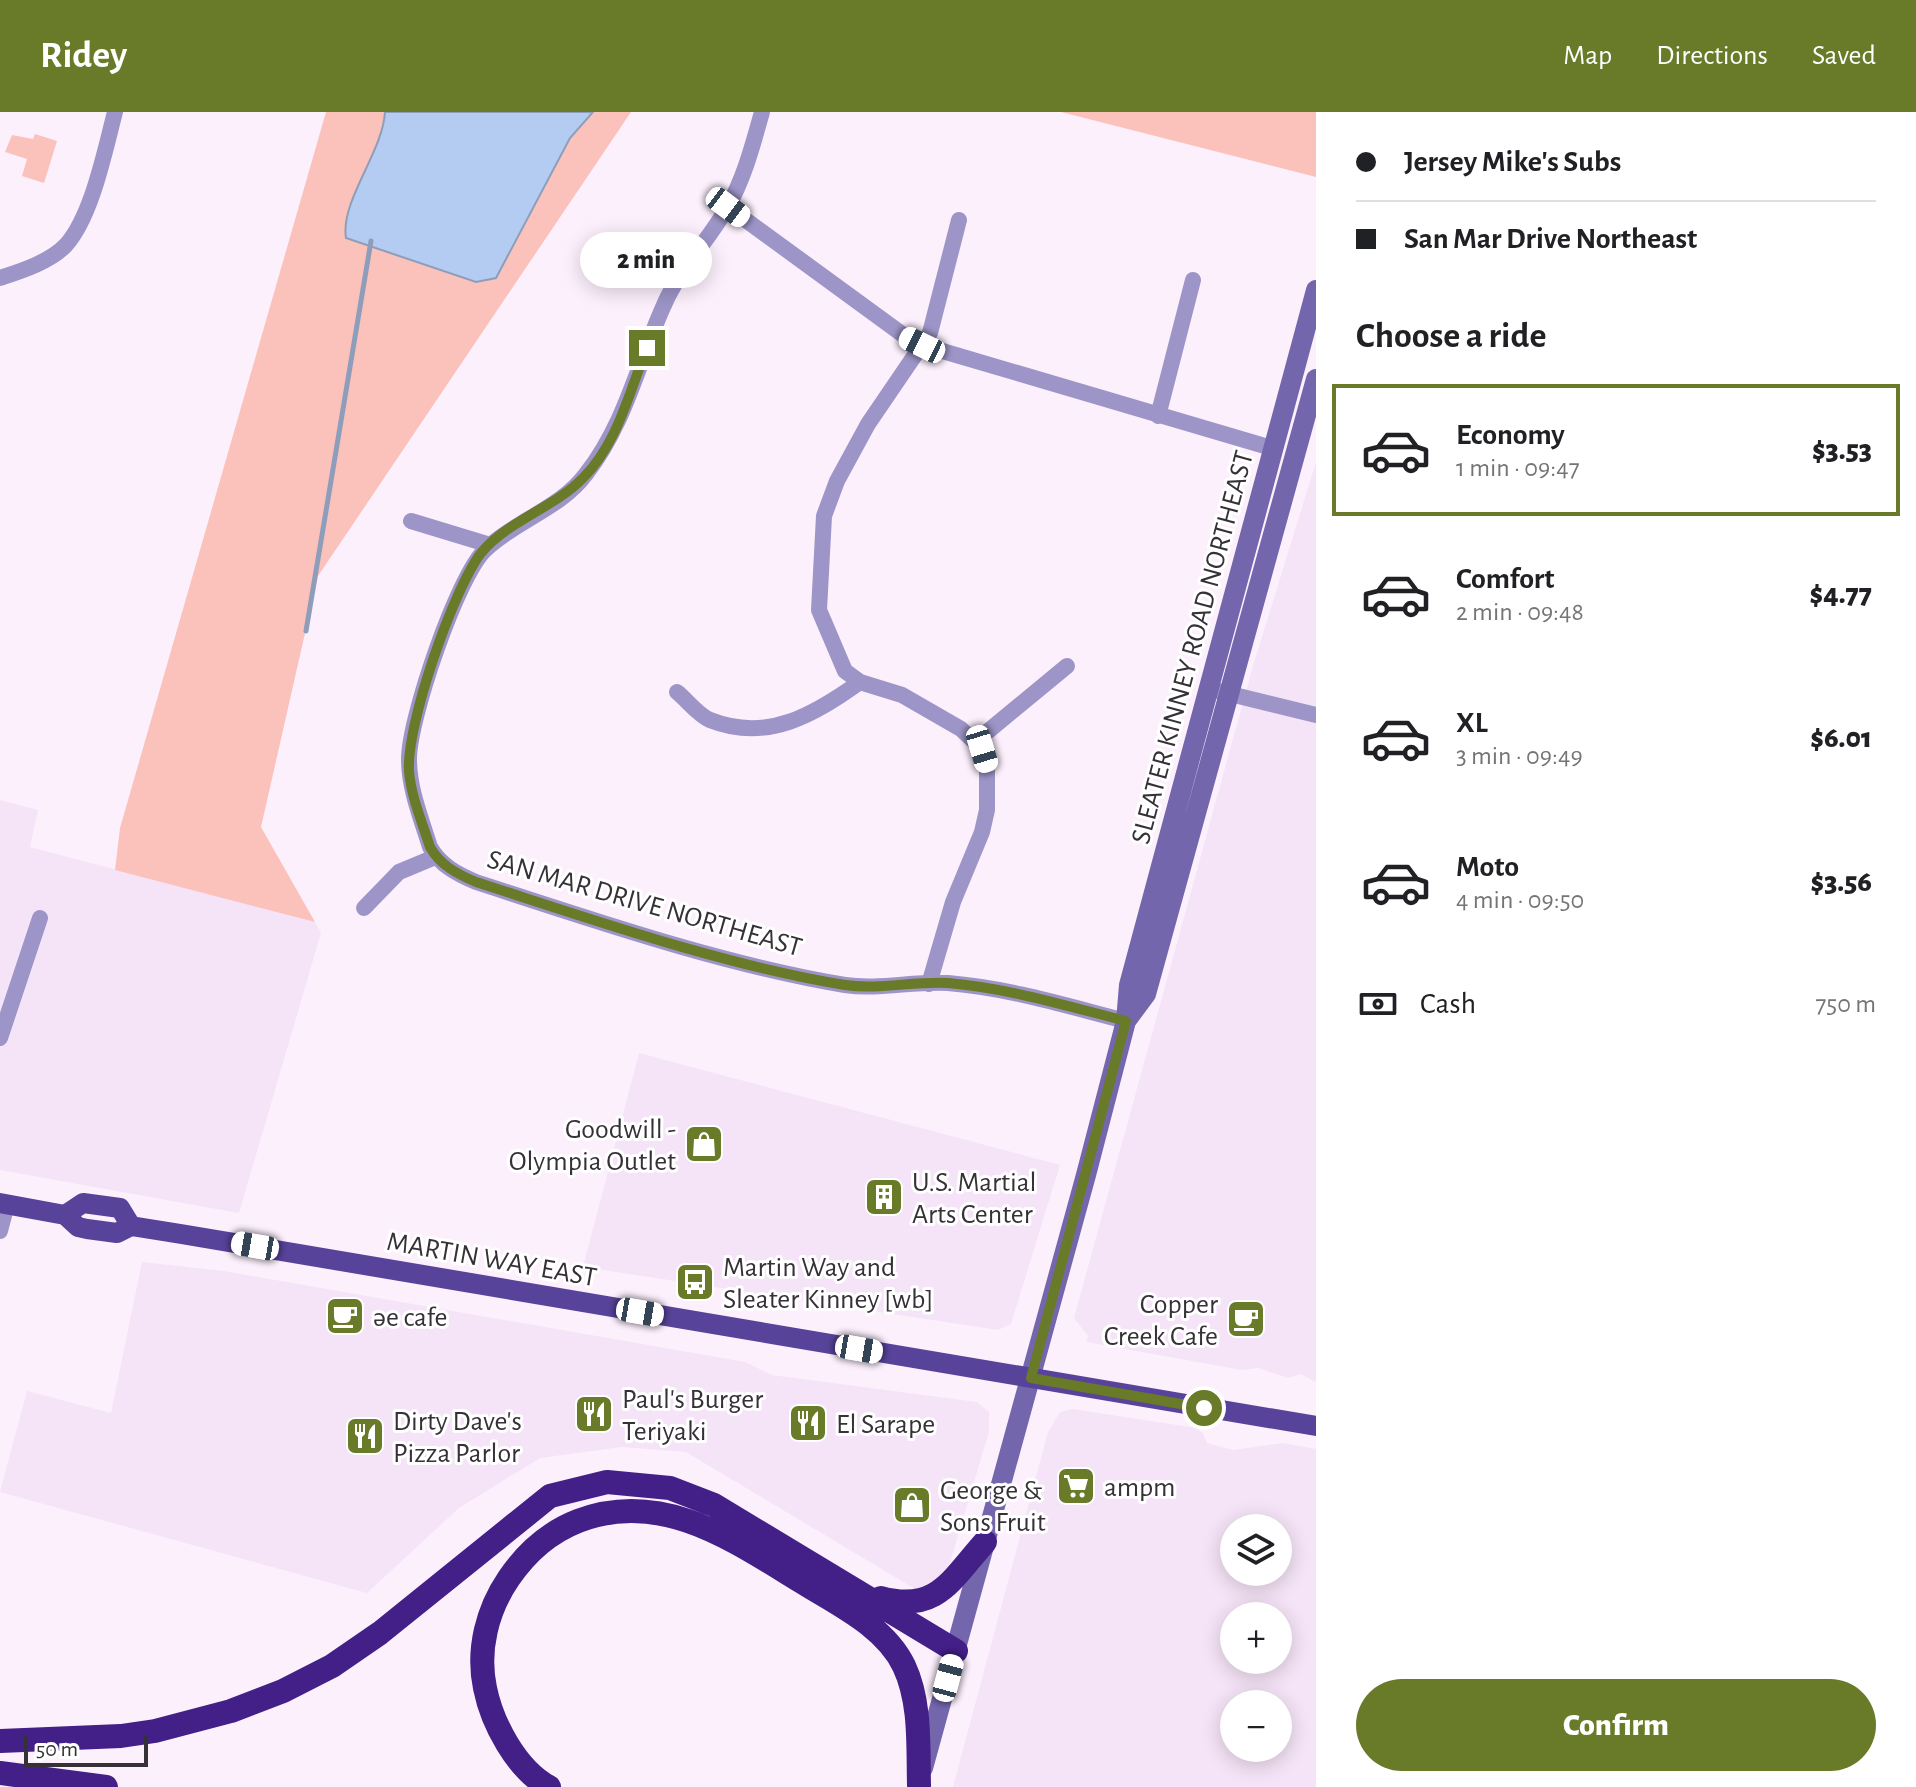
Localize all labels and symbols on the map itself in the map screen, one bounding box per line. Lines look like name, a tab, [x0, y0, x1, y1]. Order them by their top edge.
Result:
car	[702, 183, 754, 231]
callout: 2 min	[581, 232, 713, 288]
car	[895, 324, 949, 366]
route end	[629, 330, 665, 366]
street label: SLEATER KINNEY ROAD NORTHEAST	[1127, 448, 1259, 847]
car	[964, 723, 1000, 775]
street label: SAN MAR DRIVE NORTHEAST	[484, 846, 805, 962]
place label: Goodwill - Olympia Outlet	[509, 1116, 676, 1176]
shop icon: Goodwill - Olympia Outlet	[683, 1123, 725, 1165]
place label: U.S. Martial Arts Center	[912, 1169, 1037, 1229]
building icon: U.S. Martial Arts Center	[863, 1176, 905, 1218]
street label: MARTIN WAY EAST	[385, 1228, 599, 1292]
car	[229, 1230, 281, 1262]
place label: Martin Way and Sleater Kinney [wb]	[723, 1254, 933, 1314]
bus stop icon: Martin Way and Sleater Kinney [wb]	[674, 1261, 716, 1303]
place label: Copper Creek Cafe	[1104, 1291, 1218, 1351]
cafe icon: əe cafe	[324, 1295, 366, 1337]
car	[614, 1296, 666, 1328]
cafe icon: Copper Creek Cafe	[1225, 1298, 1267, 1340]
place label: əe cafe	[373, 1304, 447, 1332]
car	[833, 1333, 885, 1365]
place label: Paul's Burger Teriyaki	[622, 1386, 763, 1446]
route start	[1186, 1390, 1222, 1426]
restaurant icon: Paul's Burger Teriyaki	[573, 1393, 615, 1435]
restaurant icon: El Sarape	[787, 1402, 829, 1444]
place label: Dirty Dave's Pizza Parlor	[393, 1408, 522, 1468]
place label: El Sarape	[836, 1411, 935, 1439]
restaurant icon: Dirty Dave's Pizza Parlor	[344, 1415, 386, 1457]
supermarket icon: ampm	[1055, 1465, 1097, 1507]
place label: ampm	[1104, 1474, 1175, 1502]
place label: George & Sons Fruit	[940, 1477, 1046, 1537]
shop icon: George & Sons Fruit	[891, 1484, 933, 1526]
car	[930, 1652, 966, 1704]
scale bar	[24, 1731, 148, 1767]

